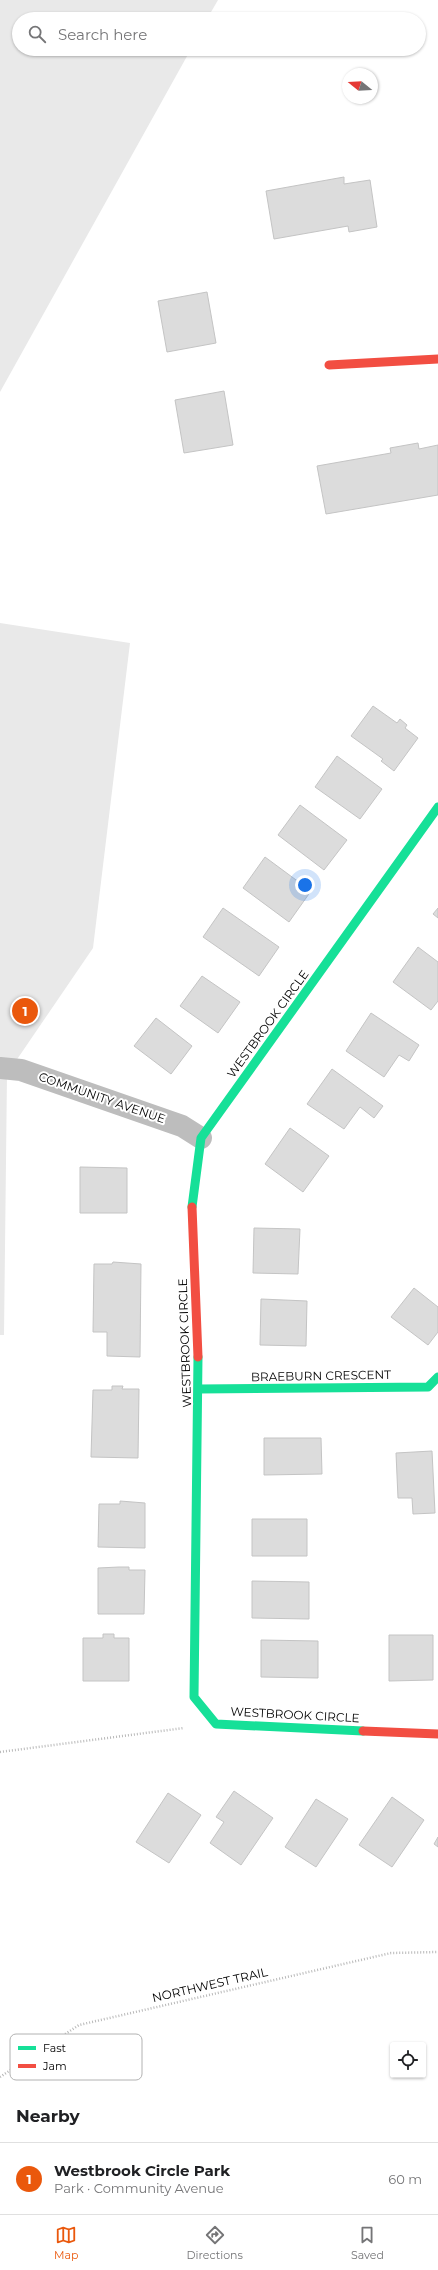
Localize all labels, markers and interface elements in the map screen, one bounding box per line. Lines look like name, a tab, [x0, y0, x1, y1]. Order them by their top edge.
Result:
search box	[12, 12, 426, 56]
icon: search	[26, 23, 48, 45]
text: Search here	[58, 25, 147, 44]
north arrow	[342, 68, 378, 104]
your location	[295, 875, 315, 895]
street label: WESTBROOK CIRCLE	[224, 967, 312, 1080]
pin: 1	[12, 996, 38, 1026]
street label: COMMUNITY AVENUE	[37, 1069, 168, 1126]
street label: WESTBROOK CIRCLE	[175, 1278, 194, 1408]
street label: BRAEBURN CRESCENT	[251, 1367, 391, 1384]
street label: WESTBROOK CIRCLE	[230, 1704, 360, 1725]
street label: NORTHWEST TRAIL	[151, 1964, 269, 2005]
legend	[10, 2034, 142, 2080]
text: Fast	[43, 2041, 67, 2055]
map controls	[390, 2042, 426, 2078]
button: locate	[390, 2042, 426, 2078]
text: Jam	[42, 2059, 67, 2073]
text: Nearby	[16, 2106, 80, 2126]
text: Westbrook Circle Park	[54, 2161, 230, 2180]
text: 1	[26, 2171, 32, 2187]
text: 60 m	[388, 2171, 422, 2187]
text: Park · Community Avenue	[54, 2180, 224, 2196]
tab: Map	[54, 2224, 78, 2262]
tab: Directions	[187, 2224, 243, 2262]
tab: Saved	[351, 2224, 384, 2262]

